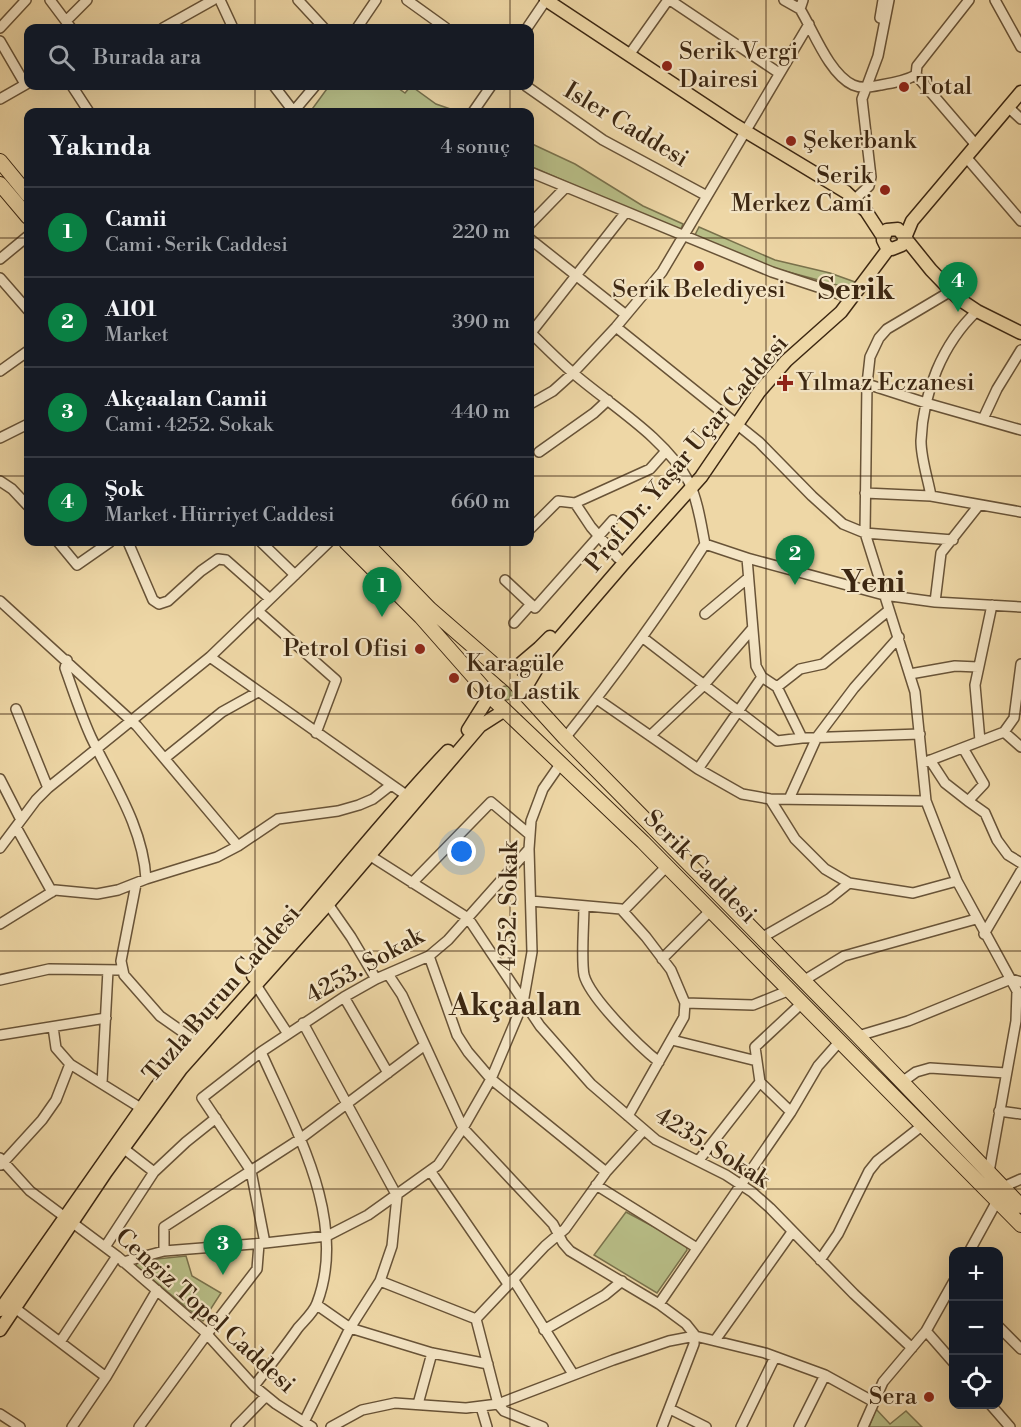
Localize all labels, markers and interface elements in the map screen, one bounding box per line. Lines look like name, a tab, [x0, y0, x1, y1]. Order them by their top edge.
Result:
search box	[24, 24, 534, 90]
place label: Serik Vergi Dairesi	[679, 37, 799, 95]
icon: search	[45, 41, 78, 74]
text: Burada ara	[93, 44, 201, 71]
marker: Serik Vergi Dairesi	[660, 59, 674, 73]
place label: Total	[916, 72, 972, 102]
street label: Isler Caddesi	[558, 76, 694, 174]
marker: Total	[897, 80, 911, 94]
place label: Şekerbank	[803, 126, 918, 156]
text: Yakında	[48, 131, 151, 163]
marker: Şekerbank	[784, 134, 798, 148]
text: 4 sonuç	[441, 135, 510, 160]
place label: Serik Merkez Cami	[731, 161, 874, 219]
marker: Serik Merkez Cami	[878, 183, 892, 197]
text: Camii	[105, 206, 167, 233]
text: 1	[63, 220, 72, 245]
text: 220 m	[452, 220, 510, 245]
text: Cami · Serik Caddesi	[105, 233, 288, 258]
marker: Serik Belediyesi	[692, 259, 706, 273]
pin: 4	[938, 262, 978, 312]
district label: Serik	[818, 271, 895, 309]
place label: Serik Belediyesi	[612, 275, 786, 305]
text: A101	[105, 296, 156, 323]
text: 2	[61, 310, 74, 335]
text: 390 m	[452, 310, 510, 335]
text: Market	[105, 323, 169, 348]
street label: Prof.Dr. Yaşar Uçar Caddesi	[579, 329, 795, 579]
place label: Yılmaz Eczanesi	[795, 368, 975, 398]
marker: Yılmaz Eczanesi	[778, 376, 792, 390]
text: Akçaalan Camii	[105, 386, 267, 413]
text: 3	[61, 400, 74, 425]
text: 440 m	[451, 400, 510, 425]
text: Cami · 4252. Sokak	[105, 413, 273, 438]
text: Şok	[105, 476, 144, 503]
text: 4	[61, 490, 74, 515]
text: 660 m	[451, 490, 510, 515]
text: Market · Hürriyet Caddesi	[105, 503, 335, 528]
pin: 2	[776, 536, 814, 585]
district label: Yeni	[841, 564, 905, 602]
pin: 1	[362, 568, 401, 617]
place label: Petrol Ofisi	[283, 634, 408, 664]
marker: Petrol Ofisi	[413, 642, 427, 656]
place label: Karagüle Oto Lastik	[466, 649, 581, 707]
marker: Karagüle Oto Lastik	[447, 671, 461, 685]
street label: Serik Caddesi	[637, 804, 763, 930]
your location	[447, 837, 476, 866]
street label: 4252. Sokak	[493, 839, 525, 971]
street label: Tuzla Burun Caddesi	[137, 899, 307, 1089]
street label: 4253. Sokak	[301, 921, 430, 1011]
district label: Akçaalan	[448, 987, 582, 1025]
street label: 4235. Sokak	[649, 1101, 776, 1196]
street label: Cengiz Topel Caddesi	[109, 1222, 301, 1400]
pin: 3	[204, 1226, 242, 1275]
map controls	[949, 1247, 1003, 1409]
button: +	[949, 1247, 1003, 1301]
button: −	[949, 1301, 1003, 1355]
button: locate	[949, 1355, 1003, 1409]
place label: Sera	[869, 1382, 918, 1412]
marker: Sera	[922, 1390, 936, 1404]

